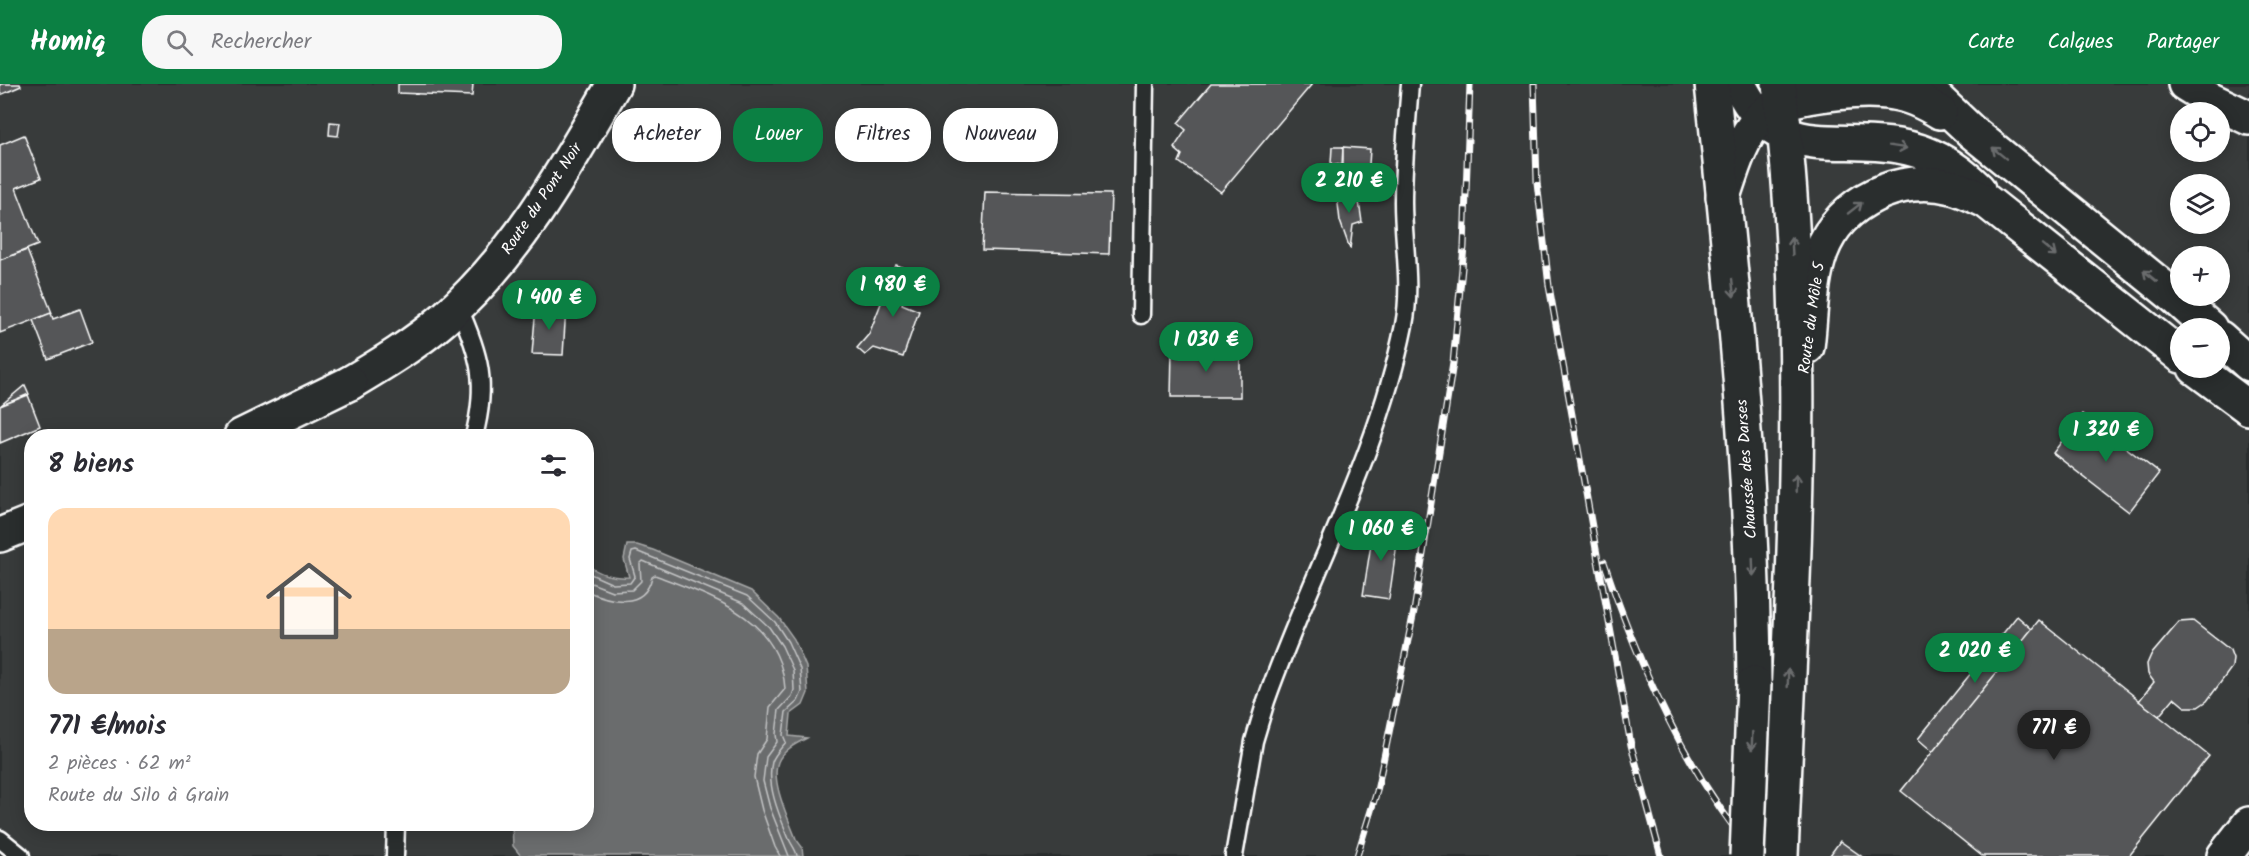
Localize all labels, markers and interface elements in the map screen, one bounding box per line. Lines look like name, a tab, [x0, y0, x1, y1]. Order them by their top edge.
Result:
search box	[142, 15, 562, 69]
text: Homiq	[30, 20, 106, 65]
text: Rechercher	[211, 25, 311, 60]
icon: search	[163, 26, 196, 59]
text: Carte	[1967, 26, 2014, 59]
text: Calques	[2047, 26, 2113, 59]
text: Partager	[2146, 26, 2219, 59]
map controls	[2170, 102, 2230, 378]
button: locate	[2170, 102, 2230, 162]
chip: Acheter	[612, 108, 721, 162]
chip: Louer	[733, 108, 823, 162]
chip: Filtres	[835, 108, 931, 162]
chip: Nouveau	[943, 108, 1058, 162]
street label: Route du Pont Noir	[495, 137, 590, 260]
one-way arrow	[1888, 141, 1907, 152]
one-way arrow	[1991, 147, 2007, 160]
pin: 2 210 €	[1294, 163, 1404, 214]
text: 2 210 €	[1315, 166, 1383, 198]
button: layers	[2170, 174, 2230, 234]
one-way arrow	[1847, 202, 1863, 215]
one-way arrow	[1786, 236, 1797, 256]
one-way arrow	[2041, 243, 2057, 256]
button: +	[2170, 246, 2230, 306]
street label: Route du Môle 5	[1792, 259, 1832, 375]
pin: 1 980 €	[838, 267, 948, 318]
text: 1 980 €	[860, 270, 926, 302]
one-way arrow	[2142, 270, 2158, 283]
one-way arrow	[1728, 278, 1739, 298]
pin: 1 400 €	[494, 280, 604, 331]
text: 1 400 €	[516, 283, 582, 315]
button: −	[2170, 318, 2230, 378]
pin: 1 030 €	[1151, 322, 1261, 373]
text: 1 030 €	[1173, 325, 1239, 357]
street label: Chaussée des Darses	[1730, 398, 1764, 540]
pin: 1 320 €	[2051, 412, 2161, 463]
text: 1 320 €	[2073, 415, 2139, 447]
text: 8 biens	[48, 444, 134, 486]
icon: filters	[537, 449, 570, 482]
one-way arrow	[1791, 473, 1802, 493]
pin: 1 060 €	[1326, 511, 1436, 562]
text: 1 060 €	[1348, 514, 1414, 546]
icon: home	[255, 547, 363, 655]
one-way arrow	[1747, 556, 1758, 576]
pin: 2 020 €	[1920, 633, 2030, 684]
text: 2 020 €	[1939, 636, 2011, 668]
one-way arrow	[1782, 668, 1794, 688]
text: 771 €/mois	[48, 706, 166, 748]
pin: 771 €	[2012, 710, 2096, 761]
text: 771 €	[2031, 713, 2077, 745]
one-way arrow	[1746, 731, 1758, 751]
text: 2 pièces · 62 m²	[48, 748, 191, 780]
text: Route du Silo à Grain	[48, 780, 229, 812]

